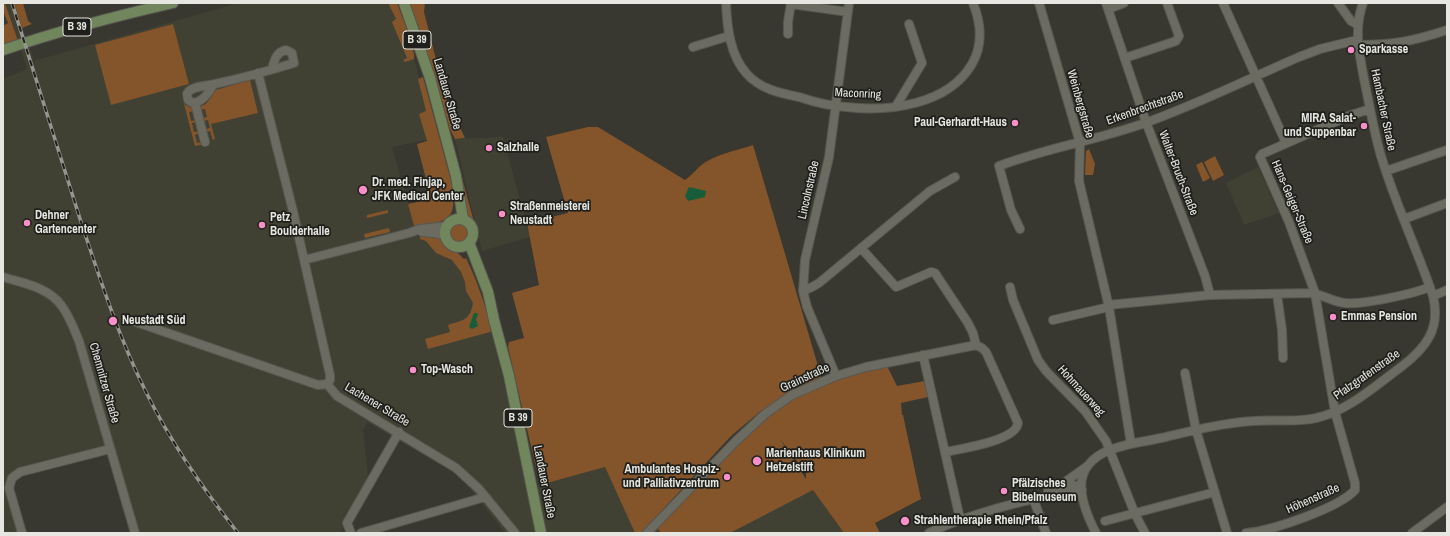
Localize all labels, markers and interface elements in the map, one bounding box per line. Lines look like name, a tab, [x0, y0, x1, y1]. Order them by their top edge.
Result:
road number: B 39	[63, 18, 91, 36]
road number: B 39	[403, 31, 431, 49]
place label: Sparkasse	[1359, 43, 1408, 57]
marker: Sparkasse	[1346, 45, 1356, 55]
street label: Landauer Straße	[430, 57, 464, 131]
street label: Weinbergstraße	[1063, 68, 1097, 140]
street label: Hambacher Straße	[1367, 68, 1399, 152]
street label: Maconring	[834, 86, 882, 102]
street label: Erkenbrechtstraße	[1105, 87, 1185, 129]
place label: MIRA Salat- und Suppenbar	[1284, 112, 1356, 140]
place label: Paul-Gerhardt-Haus	[914, 116, 1007, 130]
marker: Paul-Gerhardt-Haus	[1010, 118, 1020, 128]
marker: MIRA Salat- und Suppenbar	[1359, 121, 1369, 131]
street label: Walter-Bruch-Straße	[1155, 128, 1201, 218]
place label: Salzhalle	[497, 141, 539, 155]
marker: Salzhalle	[484, 143, 494, 153]
street label: Hans-Geiger-Straße	[1268, 158, 1316, 246]
street label: Lincolnstraße	[795, 159, 823, 221]
place label: Dr. med. Finjap, JFK Medical Center	[372, 176, 463, 204]
marker: Dr. med. Finjap, JFK Medical Center	[357, 184, 369, 196]
place label: Straßenmeisterei Neustadt	[510, 200, 590, 228]
place label: Dehner Gartencenter	[35, 209, 96, 237]
marker: Straßenmeisterei Neustadt	[497, 209, 507, 219]
place label: Petz Boulderhalle	[270, 211, 330, 239]
marker: Dehner Gartencenter	[22, 218, 32, 228]
marker: Petz Boulderhalle	[257, 220, 267, 230]
place label: Emmas Pension	[1341, 310, 1417, 324]
marker: Emmas Pension	[1328, 312, 1338, 322]
place label: Neustadt Süd	[122, 314, 185, 328]
marker: Neustadt Süd	[107, 315, 119, 327]
street label: Chemnitzer Straße	[86, 341, 122, 425]
street label: Pfalzgrafenstraße	[1331, 347, 1403, 403]
street label: Grainstraße	[778, 360, 832, 396]
street label: Hohmauerweg	[1054, 362, 1108, 420]
place label: Top-Wasch	[421, 363, 473, 377]
marker: Top-Wasch	[408, 365, 418, 375]
street label: Lachener Straße	[342, 380, 412, 430]
road number: B 39	[504, 409, 532, 427]
street label: Landauer Straße	[530, 444, 558, 520]
place label: Marienhaus Klinikum Hetzelstift	[766, 447, 865, 475]
marker: Marienhaus Klinikum Hetzelstift	[751, 455, 763, 467]
place label: Ambulantes Hospiz- und Palliativzentrum	[623, 463, 719, 491]
marker: Ambulantes Hospiz- und Palliativzentrum	[722, 472, 732, 482]
place label: Pfälzisches Bibelmuseum	[1012, 477, 1077, 505]
street label: Höhenstraße	[1284, 481, 1342, 517]
marker: Pfälzisches Bibelmuseum	[999, 486, 1009, 496]
place label: Strahlentherapie Rhein/Pfalz	[914, 514, 1047, 528]
marker: Strahlentherapie Rhein/Pfalz	[899, 515, 911, 527]

